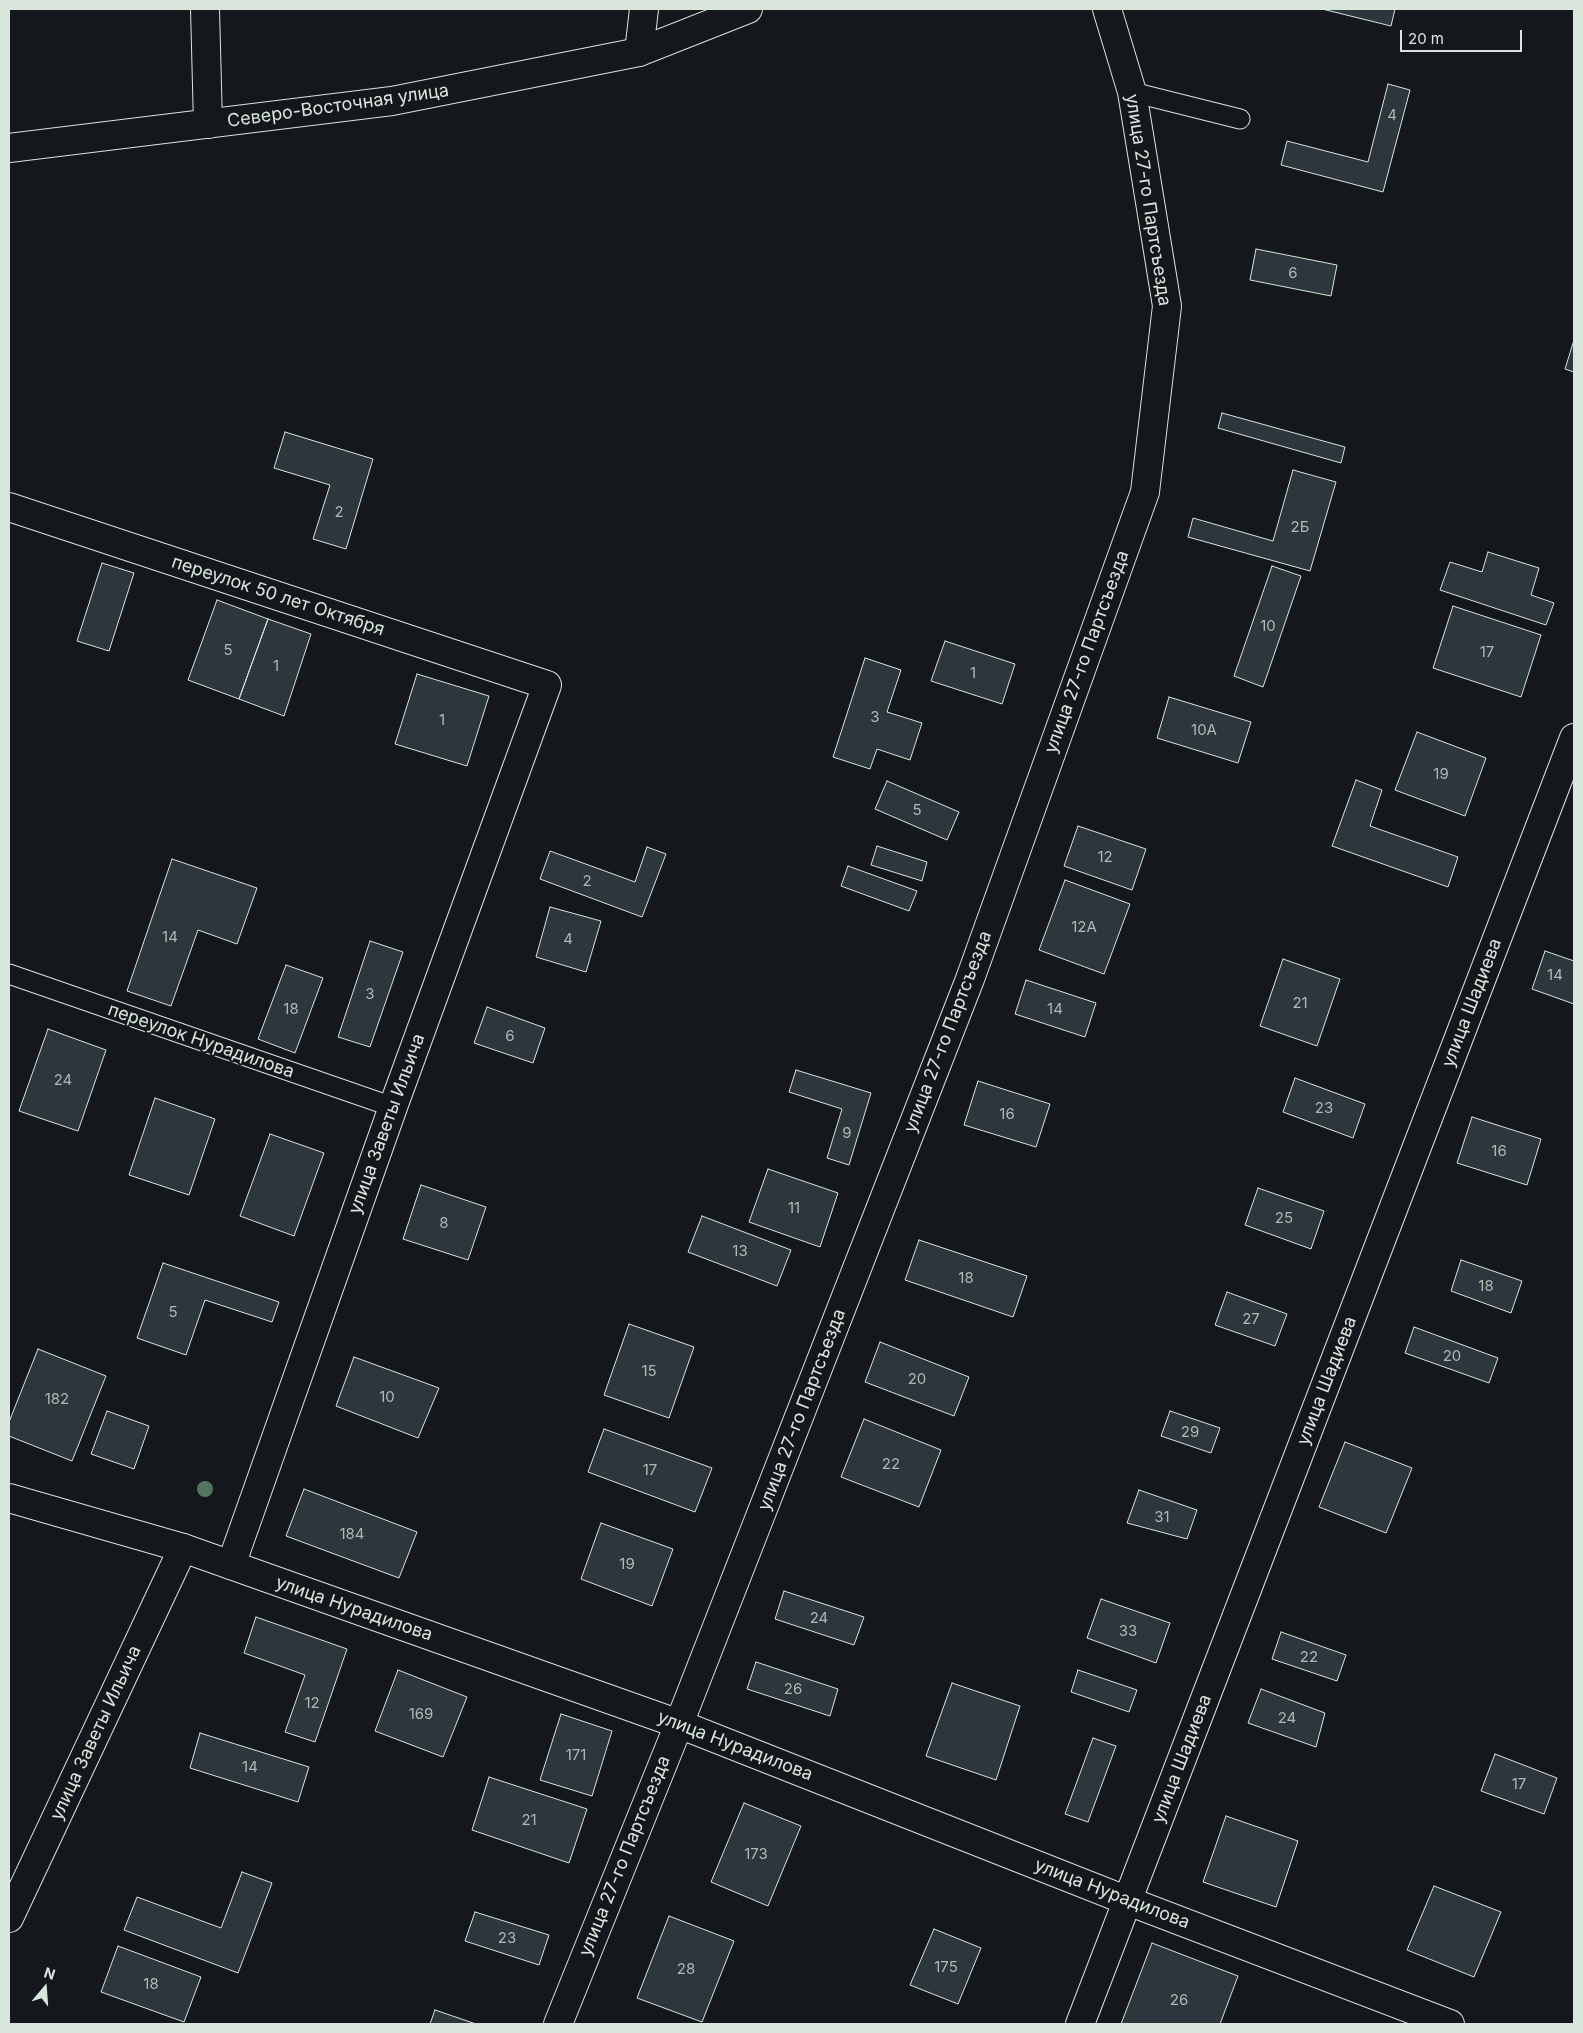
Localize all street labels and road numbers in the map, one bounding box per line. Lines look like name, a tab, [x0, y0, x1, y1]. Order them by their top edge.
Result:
street label: Северо-Восточная улица	[226, 80, 450, 132]
street label: улица 27-го Партсъезда	[1121, 92, 1175, 308]
street label: улица 27-го Партсъезда	[1040, 548, 1134, 756]
street label: переулок 50 лет Октября	[169, 551, 387, 641]
street label: улица 27-го Партсъезда	[900, 928, 996, 1136]
street label: улица Шадиева	[1437, 936, 1507, 1070]
street label: переулок Нурадилова	[105, 999, 297, 1083]
street label: улица Заветы Ильича	[344, 1031, 430, 1217]
street label: улица 27-го Партсъезда	[754, 1306, 850, 1514]
street label: улица Шадиева	[1292, 1314, 1362, 1448]
street label: улица Нурадилова	[273, 1572, 435, 1646]
street label: улица Заветы Ильича	[46, 1642, 146, 1824]
street label: улица Шадиева	[1147, 1692, 1217, 1826]
street label: улица Нурадилова	[654, 1706, 816, 1786]
street label: улица 27-го Партсъезда	[575, 1753, 675, 1959]
street label: улица Нурадилова	[1031, 1854, 1193, 1934]

